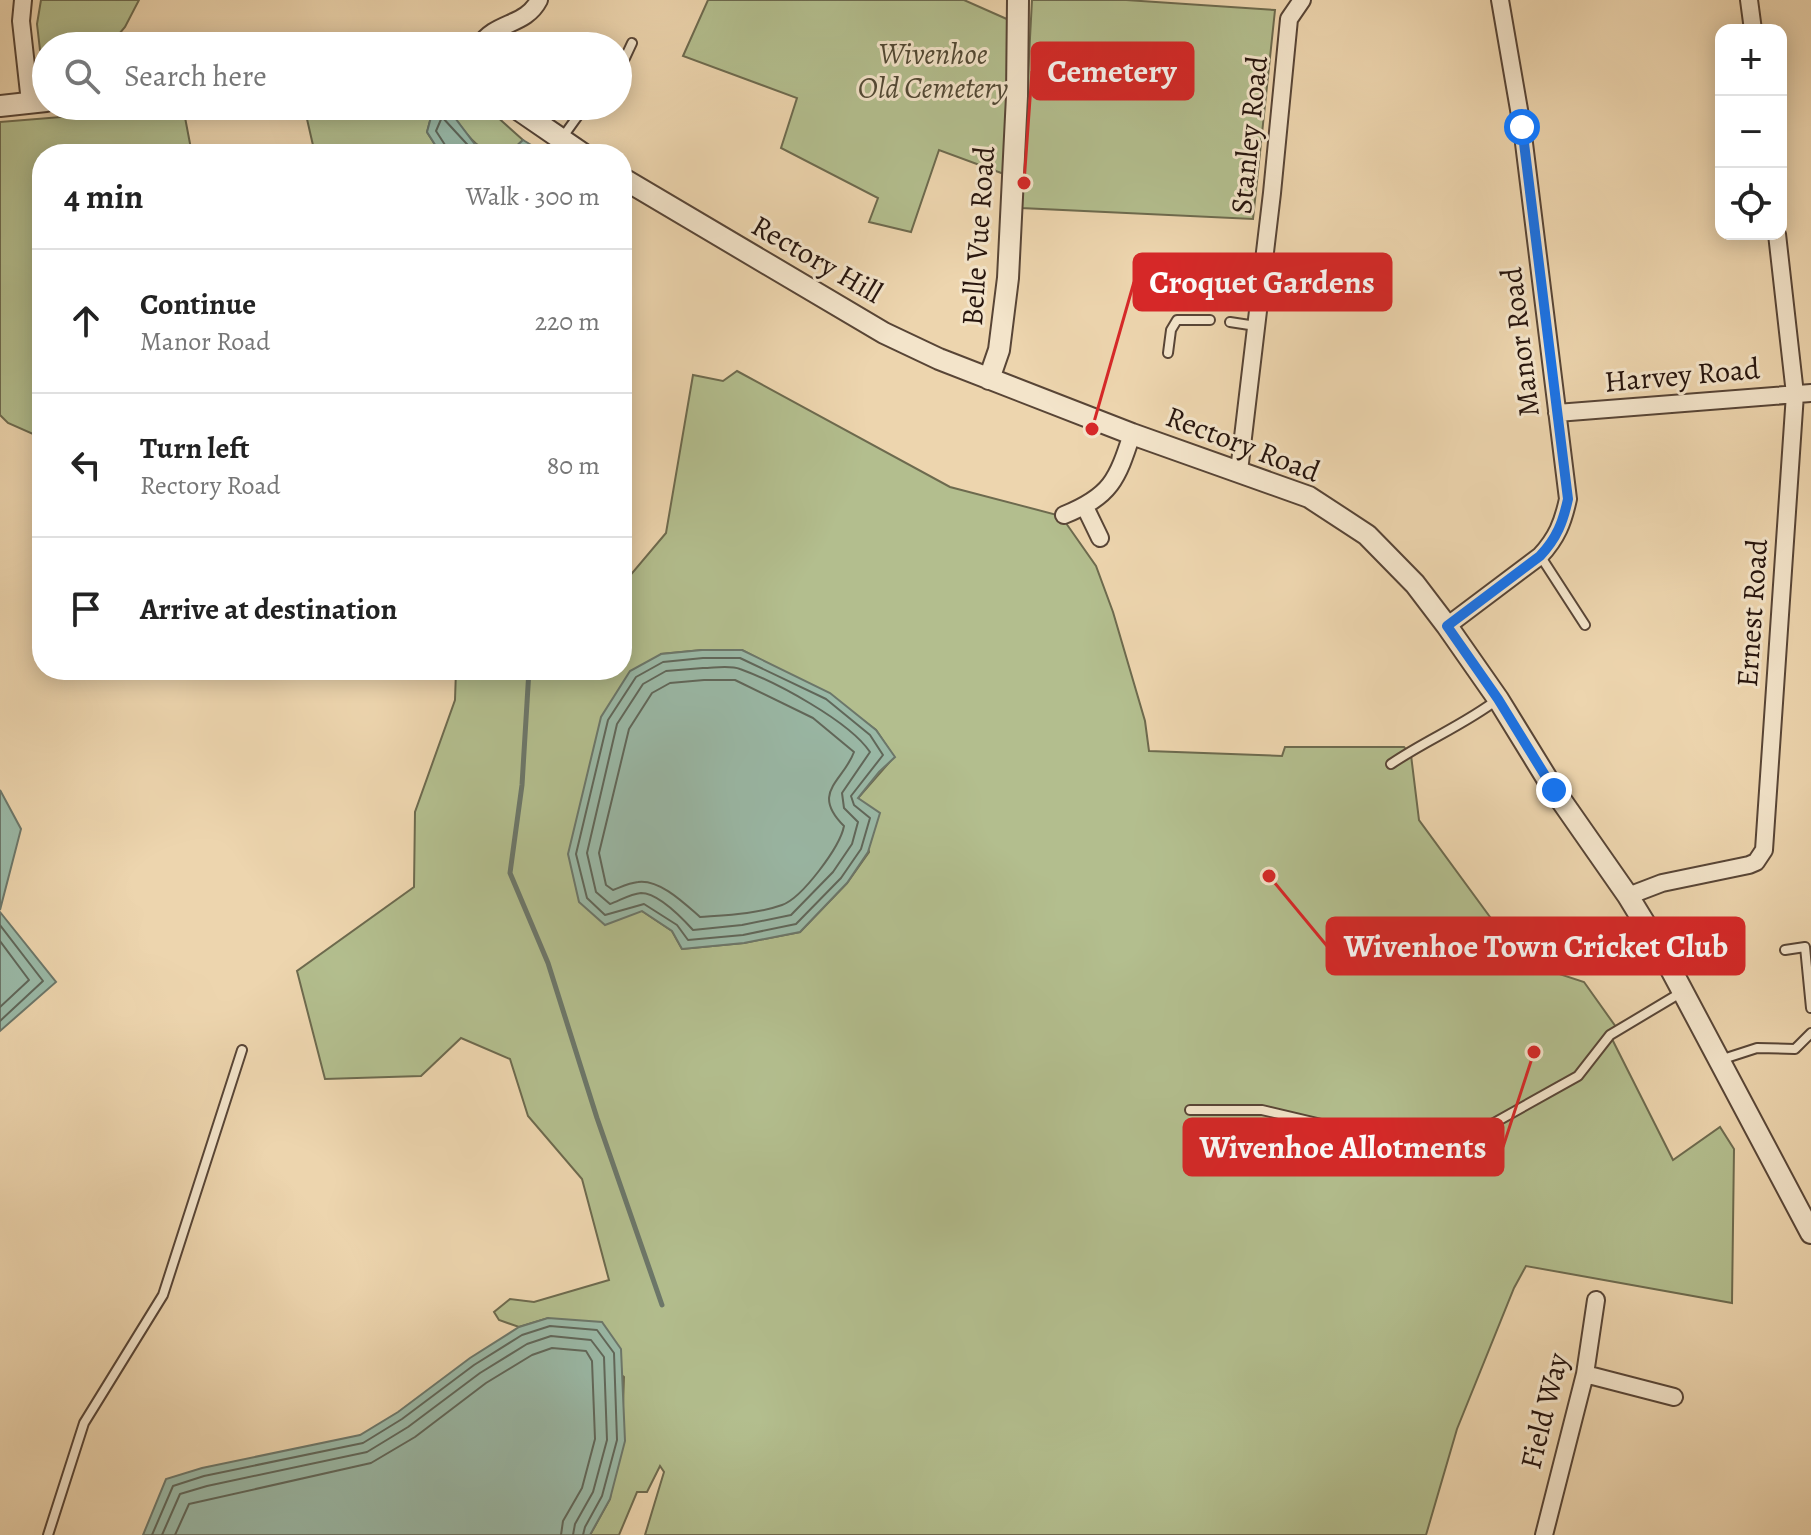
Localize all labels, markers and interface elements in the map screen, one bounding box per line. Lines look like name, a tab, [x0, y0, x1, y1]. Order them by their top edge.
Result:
map controls	[1715, 24, 1787, 240]
button: +	[1715, 24, 1787, 96]
search box	[32, 32, 632, 120]
park label: Wivenhoe Old Cemetery	[858, 34, 1008, 108]
callout: Cemetery	[1032, 43, 1193, 99]
text: Cemetery	[1047, 49, 1178, 93]
street label: Stanley Road	[1221, 53, 1277, 216]
icon: search	[60, 54, 104, 98]
text: Search here	[124, 56, 267, 96]
button: −	[1715, 96, 1787, 168]
route start	[1504, 109, 1540, 145]
street label: Belle Vue Road	[952, 144, 1004, 327]
button: locate	[1715, 168, 1787, 240]
text: 4 min	[64, 173, 143, 220]
text: Walk · 300 m	[466, 179, 600, 214]
street label: Rectory Hill	[744, 205, 890, 313]
callout: Croquet Gardens	[1134, 254, 1391, 310]
text: Croquet Gardens	[1149, 260, 1375, 304]
street label: Manor Road	[1491, 264, 1549, 419]
text: Continue	[140, 284, 256, 324]
icon: ahead	[64, 299, 108, 343]
text: 220 m	[535, 304, 600, 339]
text: Manor Road	[140, 324, 270, 359]
street label: Harvey Road	[1603, 348, 1762, 402]
street label: Rectory Road	[1160, 396, 1327, 492]
text: Turn left	[140, 428, 249, 468]
icon: left	[64, 443, 108, 487]
text: 80 m	[547, 448, 600, 483]
text: Rectory Road	[140, 468, 281, 503]
street label: Ernest Road	[1727, 537, 1777, 688]
icon: arrive	[64, 587, 108, 631]
text: Arrive at destination	[140, 589, 397, 629]
route end	[1536, 772, 1572, 808]
callout: Wivenhoe Town Cricket Club	[1327, 918, 1744, 974]
text: Wivenhoe Town Cricket Club	[1343, 924, 1728, 968]
callout: Wivenhoe Allotments	[1184, 1119, 1503, 1175]
text: Wivenhoe Allotments	[1198, 1125, 1487, 1169]
street label: Field Way	[1510, 1348, 1578, 1473]

